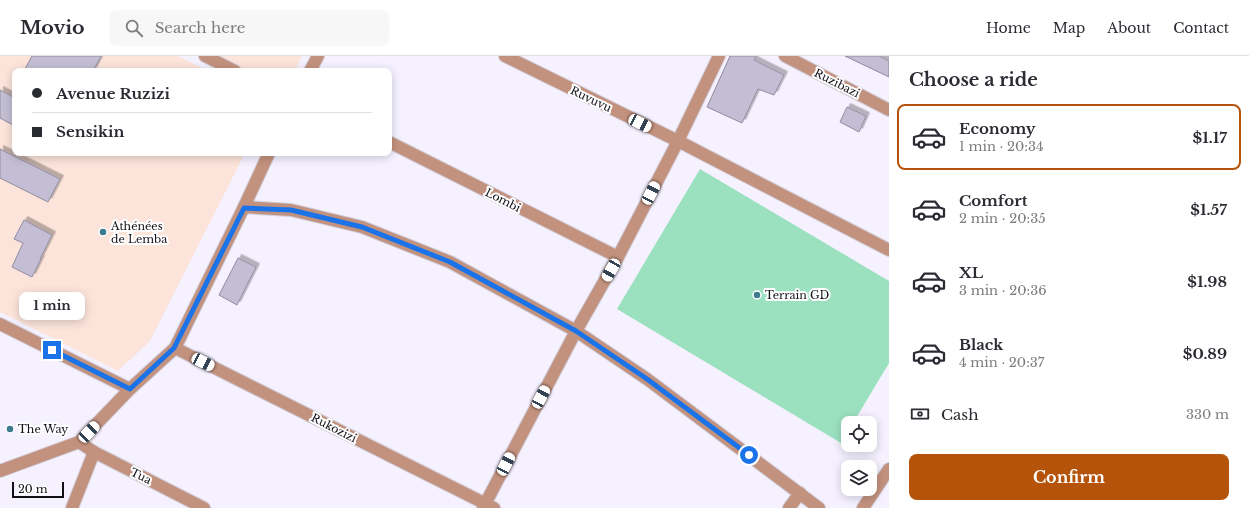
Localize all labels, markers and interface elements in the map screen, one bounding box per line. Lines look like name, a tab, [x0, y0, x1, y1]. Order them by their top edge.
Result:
search box	[109, 10, 389, 46]
text: Movio	[20, 16, 85, 39]
icon: search	[123, 17, 145, 39]
text: Search here	[155, 18, 245, 37]
text: Home	[986, 19, 1031, 37]
text: Map	[1053, 19, 1085, 37]
text: About	[1107, 19, 1151, 37]
text: Contact	[1173, 19, 1229, 37]
street label: Ruzibazi	[812, 66, 862, 100]
text: Choose a ride	[909, 69, 1038, 91]
street label: Ruvuvu	[568, 83, 614, 115]
text: Avenue Ruzizi	[56, 84, 170, 103]
car	[627, 112, 653, 134]
icon: car	[911, 119, 947, 155]
text: Economy	[959, 119, 1036, 138]
text: Sensikin	[56, 122, 124, 141]
text: $1.17	[1193, 128, 1227, 147]
text: 1 min · 20:34	[959, 138, 1044, 155]
car	[640, 180, 662, 206]
street label: Lombi	[483, 185, 523, 215]
icon: car	[911, 191, 947, 227]
text: Comfort	[959, 191, 1027, 210]
text: $1.57	[1190, 200, 1227, 219]
text: 2 min · 20:35	[959, 210, 1046, 227]
place label: Athénées de Lemba	[110, 219, 168, 246]
marker: Athénées de Lemba	[98, 227, 108, 237]
car	[600, 257, 622, 283]
icon: car	[911, 263, 947, 299]
text: XL	[959, 263, 983, 282]
text: $1.98	[1187, 272, 1227, 291]
text: 3 min · 20:36	[959, 282, 1047, 299]
place label: Terrain GD	[765, 288, 830, 302]
marker: Terrain GD	[752, 290, 762, 300]
callout: 1 min	[19, 292, 85, 320]
text: 1 min	[33, 297, 71, 314]
icon: car	[911, 335, 947, 371]
text: Black	[959, 335, 1003, 354]
route end	[43, 341, 61, 359]
text: $0.89	[1183, 344, 1227, 363]
car	[190, 351, 216, 373]
text: 4 min · 20:37	[959, 354, 1044, 371]
car	[530, 384, 552, 410]
icon: cash	[909, 403, 931, 425]
text: Cash	[941, 405, 978, 424]
text: 330 m	[1186, 406, 1229, 423]
street label: Rukozizi	[309, 411, 359, 446]
map controls	[841, 416, 877, 496]
button: locate	[841, 416, 877, 452]
car	[76, 419, 102, 445]
place label: The Way	[18, 422, 68, 436]
marker: The Way	[5, 424, 15, 434]
route start	[740, 446, 758, 464]
car	[495, 451, 517, 477]
button: Confirm	[909, 454, 1229, 500]
button: layers	[841, 460, 877, 496]
street label: Tua	[128, 465, 155, 488]
scale bar	[12, 480, 64, 499]
text: 20 m	[18, 482, 48, 496]

